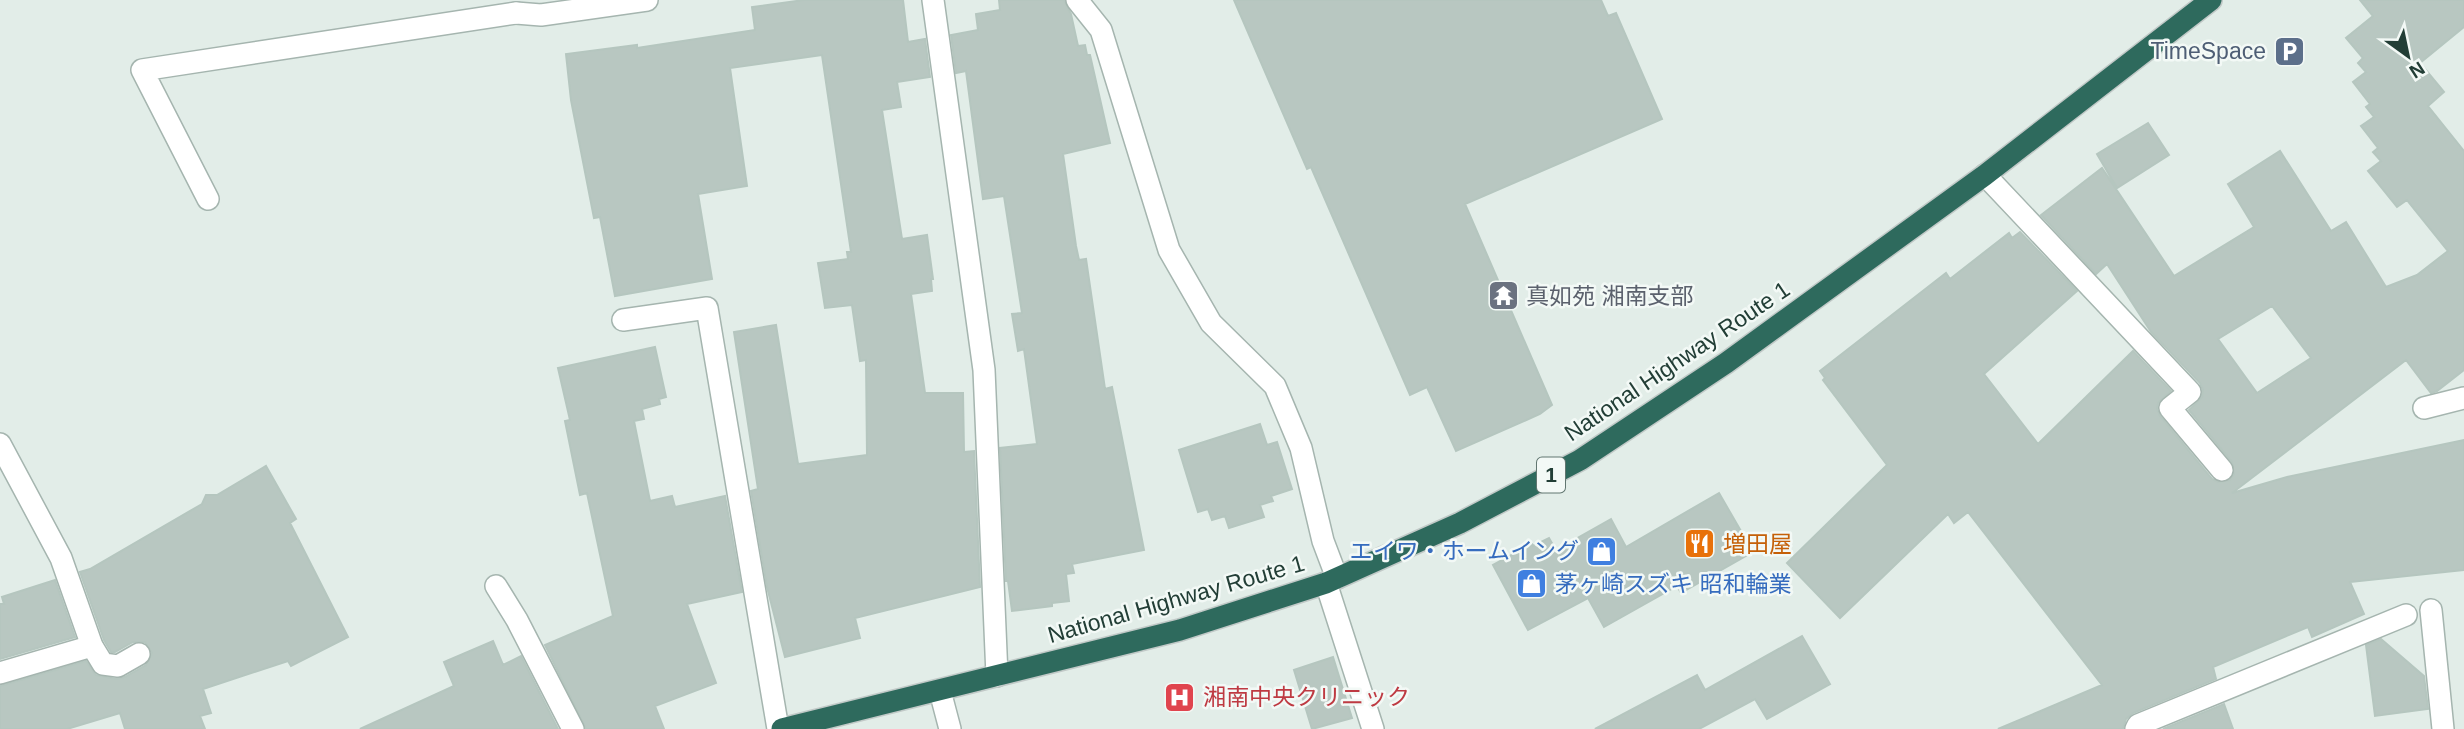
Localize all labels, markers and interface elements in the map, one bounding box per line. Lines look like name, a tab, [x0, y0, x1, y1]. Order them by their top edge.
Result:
north arrow	[2373, 21, 2443, 91]
parking icon: TimeSpace	[2272, 34, 2306, 68]
place label: TimeSpace	[2151, 38, 2266, 64]
text: N	[2406, 57, 2428, 82]
street label: National Highway Route 1	[1559, 276, 1795, 446]
temple icon: 真如苑 湘南支部	[1486, 279, 1520, 313]
place label: 真如苑 湘南支部	[1526, 283, 1693, 309]
road number: 1	[1537, 458, 1565, 492]
restaurant icon: 増田屋	[1683, 527, 1717, 561]
place label: 増田屋	[1723, 531, 1792, 557]
shop icon: エイワ・ホームイング	[1585, 534, 1619, 568]
place label: エイワ・ホームイング	[1350, 538, 1579, 564]
street label: National Highway Route 1	[1045, 550, 1307, 648]
shop icon: 茅ヶ崎スズキ 昭和輪業	[1515, 567, 1549, 601]
place label: 茅ヶ崎スズキ 昭和輪業	[1555, 571, 1791, 597]
hospital icon: 湘南中央クリニック	[1163, 680, 1197, 714]
place label: 湘南中央クリニック	[1203, 684, 1410, 710]

